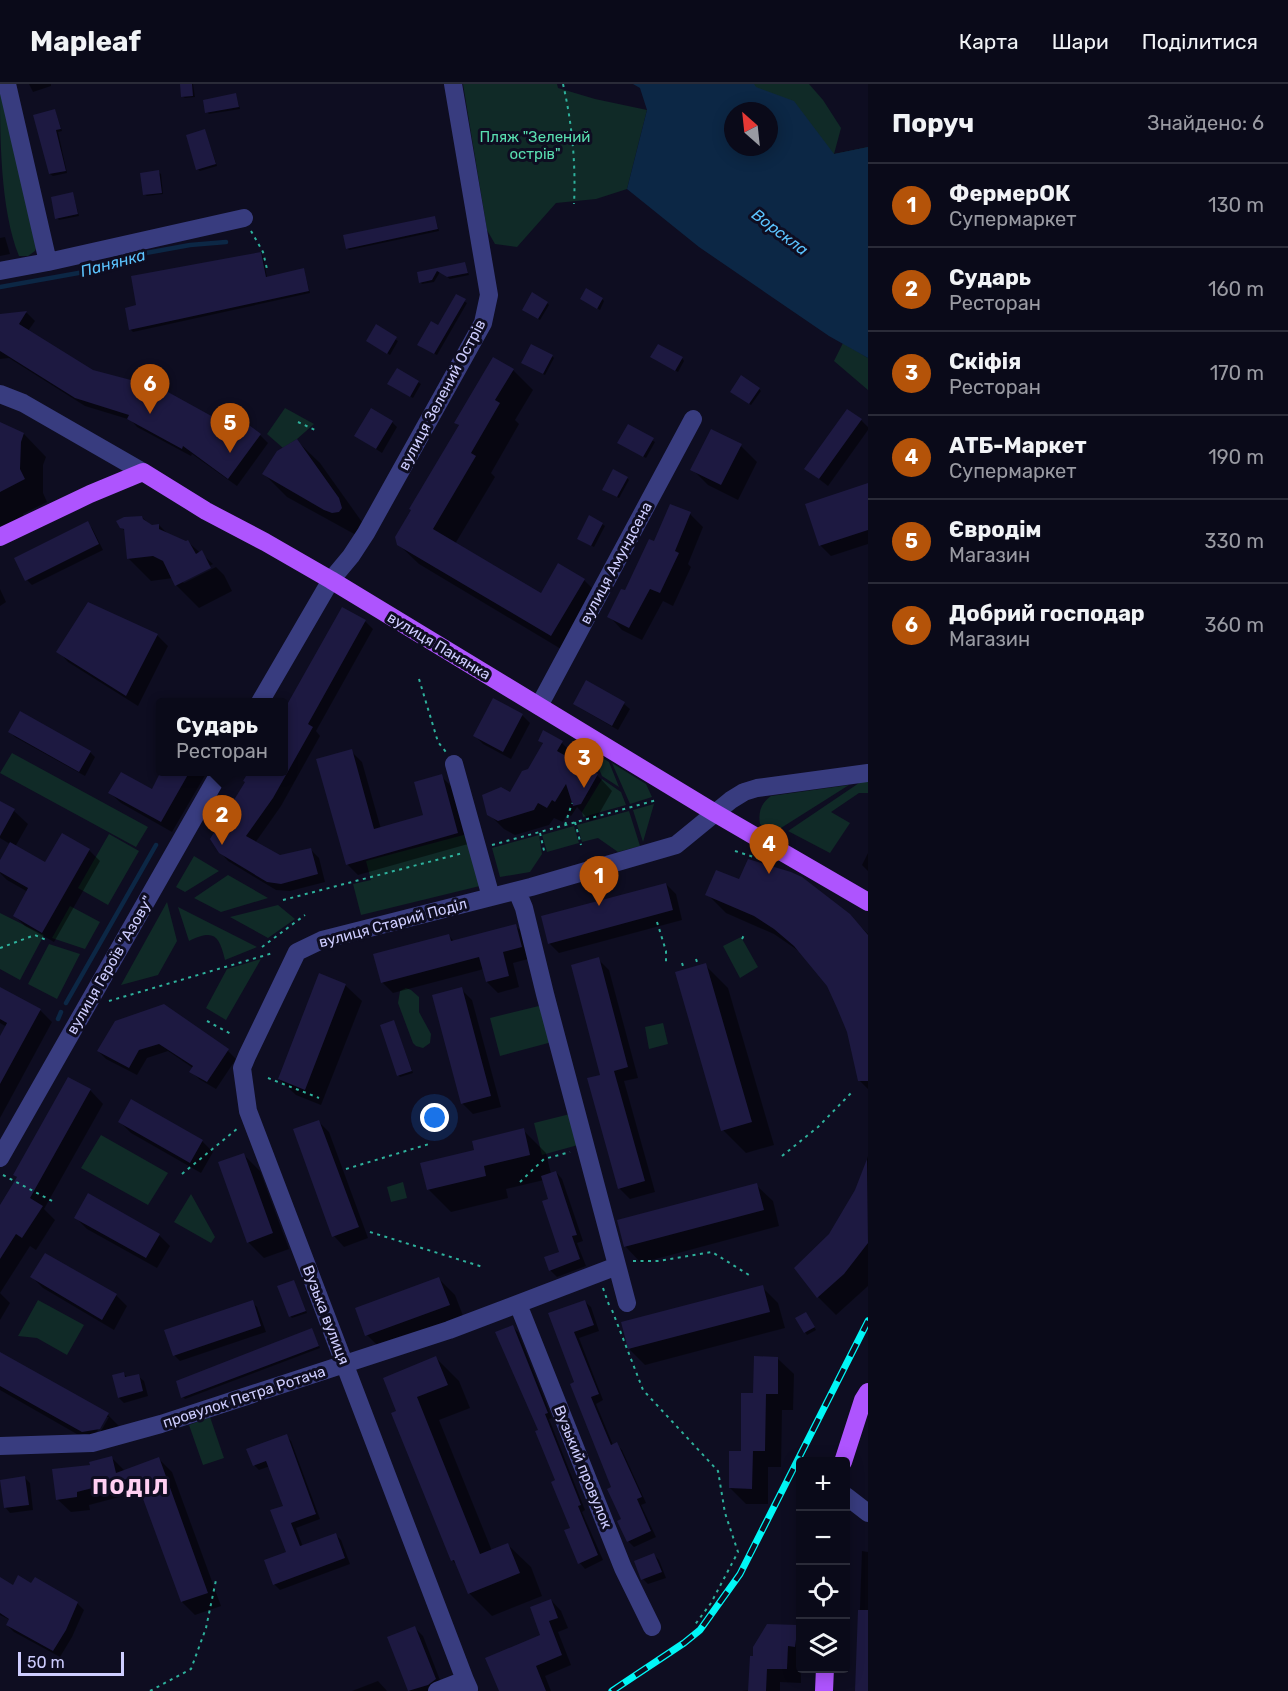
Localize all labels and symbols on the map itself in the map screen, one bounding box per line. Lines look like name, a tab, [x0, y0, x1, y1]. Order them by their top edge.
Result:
north arrow	[724, 102, 778, 156]
park label: Пляж "Зелений острів"	[479, 128, 591, 163]
water label: Ворскла	[748, 205, 812, 259]
water label: Панянка	[78, 245, 148, 281]
street label: вулиця Зелений Острів	[395, 317, 489, 473]
pin: 6	[130, 364, 170, 414]
pin: 5	[210, 404, 250, 453]
street label: вулиця Амундсена	[576, 499, 656, 627]
street label: вулиця Панянка	[384, 608, 494, 684]
pin: 3	[564, 738, 604, 788]
pin: 2	[202, 796, 242, 845]
pin: 4	[750, 824, 788, 874]
pin: 1	[580, 856, 618, 906]
street label: вулиця Героїв "Азову"	[63, 893, 157, 1037]
street label: вулиця Старий Поділ	[317, 895, 469, 951]
your location	[420, 1103, 449, 1132]
street label: Вузька вулиця	[299, 1263, 353, 1367]
street label: провулок Петра Ротача	[160, 1362, 328, 1432]
street label: Вузький провулок	[550, 1403, 616, 1531]
district label: ПОДІЛ	[92, 1474, 170, 1499]
scale bar	[18, 1649, 124, 1676]

